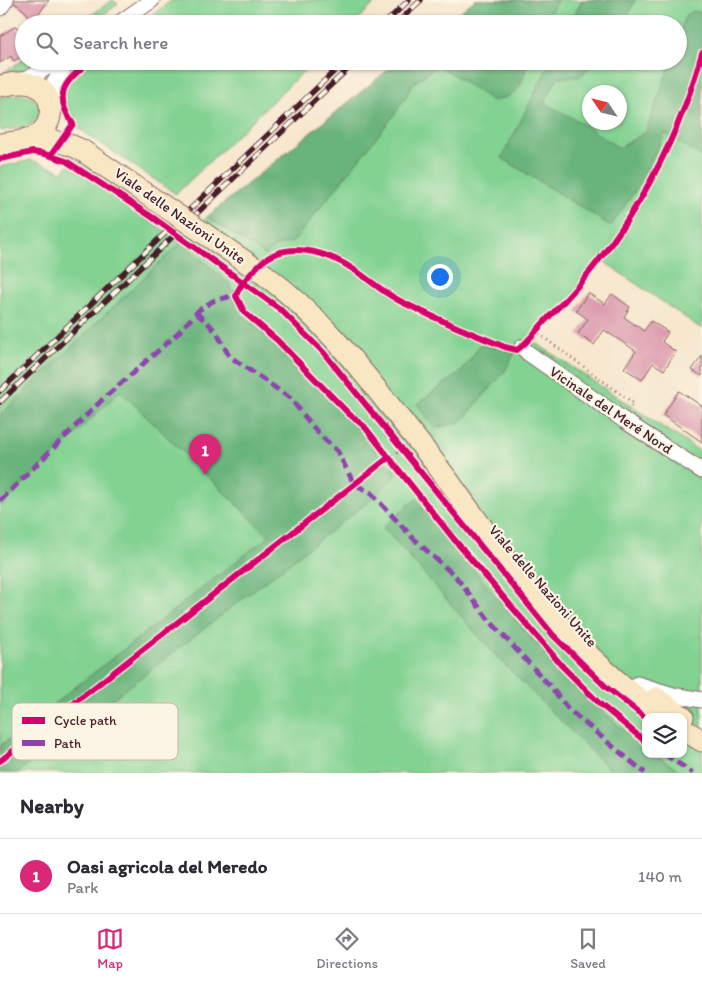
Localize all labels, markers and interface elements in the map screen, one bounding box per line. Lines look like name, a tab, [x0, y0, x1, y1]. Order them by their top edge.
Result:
search box	[15, 15, 687, 70]
icon: search	[33, 29, 61, 57]
text: Search here	[73, 31, 168, 54]
north arrow	[582, 85, 627, 130]
street label: Viale delle Nazioni Unite	[111, 164, 249, 268]
your location	[427, 264, 453, 290]
street label: Vicinale del Meré Nord	[546, 362, 676, 458]
pin: 1	[189, 434, 221, 475]
street label: Viale delle Nazioni Unite	[485, 521, 601, 651]
legend	[12, 703, 178, 760]
text: Cycle path	[54, 712, 117, 729]
map controls	[642, 713, 687, 758]
button: layers	[642, 713, 687, 758]
text: Path	[54, 735, 81, 752]
text: Nearby	[20, 793, 84, 818]
text: Oasi agricola del Meredo	[67, 855, 268, 878]
text: 1	[32, 867, 40, 886]
text: 140 m	[638, 867, 682, 886]
text: Park	[67, 878, 98, 897]
tab: Map	[96, 925, 124, 972]
tab: Directions	[316, 925, 378, 972]
tab: Saved	[570, 925, 606, 972]

